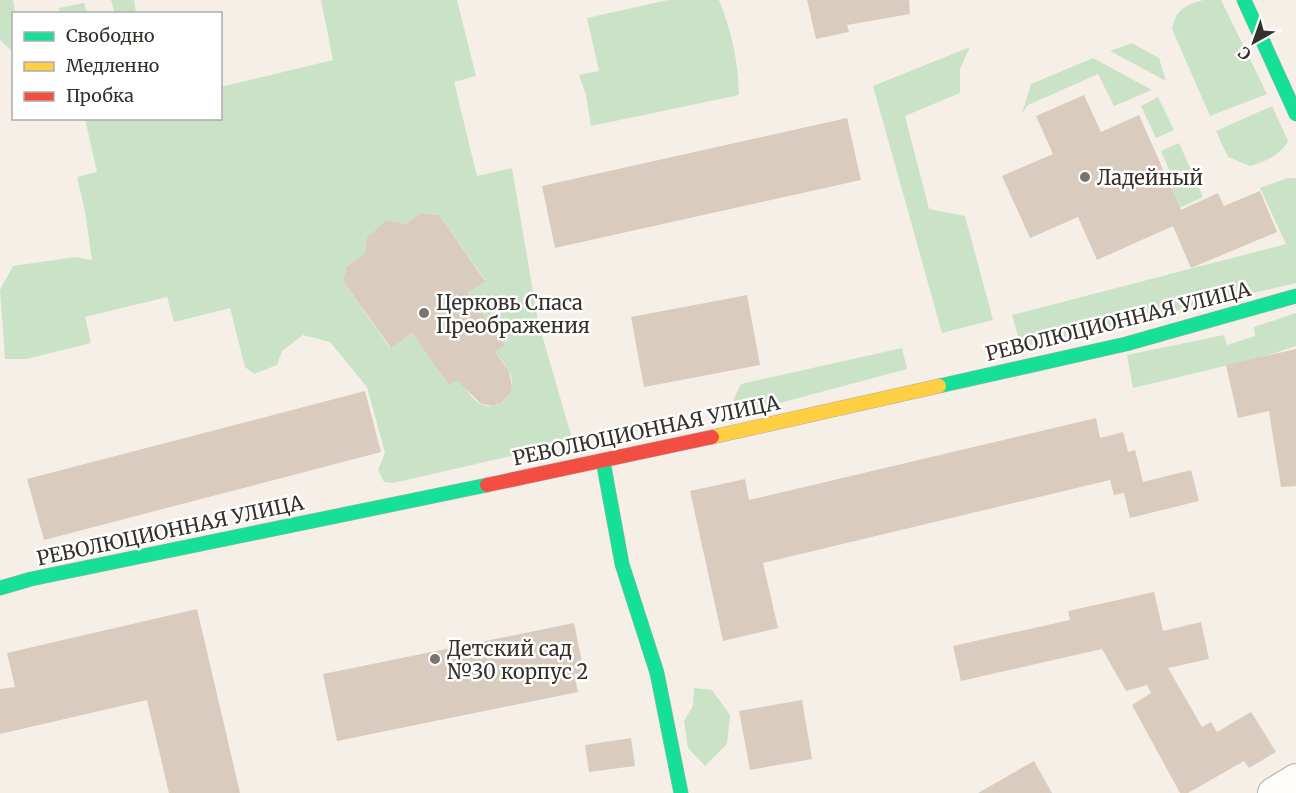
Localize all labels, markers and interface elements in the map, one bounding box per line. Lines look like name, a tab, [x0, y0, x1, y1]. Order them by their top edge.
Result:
legend	[12, 12, 222, 120]
north arrow	[1224, 12, 1284, 72]
text: Свободно	[66, 24, 154, 47]
text: С	[1234, 42, 1255, 65]
text: Медленно	[66, 54, 159, 77]
text: Пробка	[66, 84, 134, 107]
place label: Ладейный	[1097, 165, 1203, 190]
marker: Ладейный	[1078, 170, 1092, 184]
street label: РЕВОЛЮЦИОННАЯ УЛИЦА	[983, 276, 1254, 366]
place label: Церковь Спаса Преображения	[436, 290, 590, 338]
marker: Церковь Спаса Преображения	[417, 306, 431, 320]
street label: РЕВОЛЮЦИОННАЯ УЛИЦА	[510, 389, 783, 471]
street label: РЕВОЛЮЦИОННАЯ УЛИЦА	[34, 489, 307, 571]
place label: Детский сад №30 корпус 2	[447, 636, 588, 684]
marker: Детский сад №30 корпус 2	[428, 652, 442, 666]

